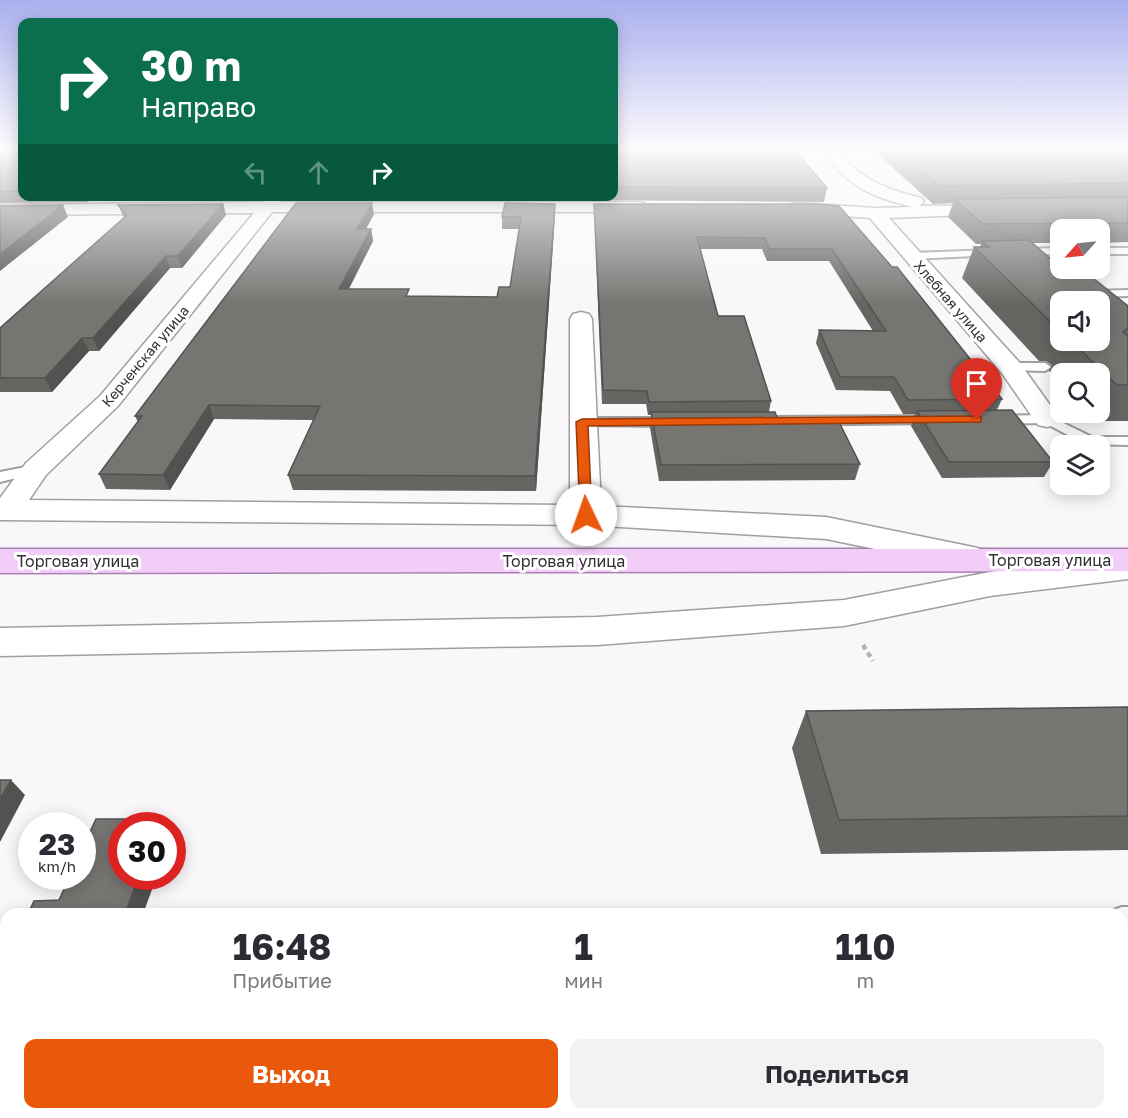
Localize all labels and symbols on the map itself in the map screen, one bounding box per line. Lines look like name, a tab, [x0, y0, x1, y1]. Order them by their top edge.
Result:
north arrow	[1050, 219, 1110, 279]
street label: Хлебная улица	[911, 257, 991, 345]
street label: Керченская улица	[98, 302, 192, 410]
pin	[951, 358, 1002, 420]
position arrow	[554, 483, 618, 547]
street label: Торговая улица	[989, 550, 1111, 570]
street label: Торговая улица	[17, 551, 139, 571]
street label: Торговая улица	[503, 551, 625, 571]
speed limit sign: 30	[108, 812, 186, 890]

